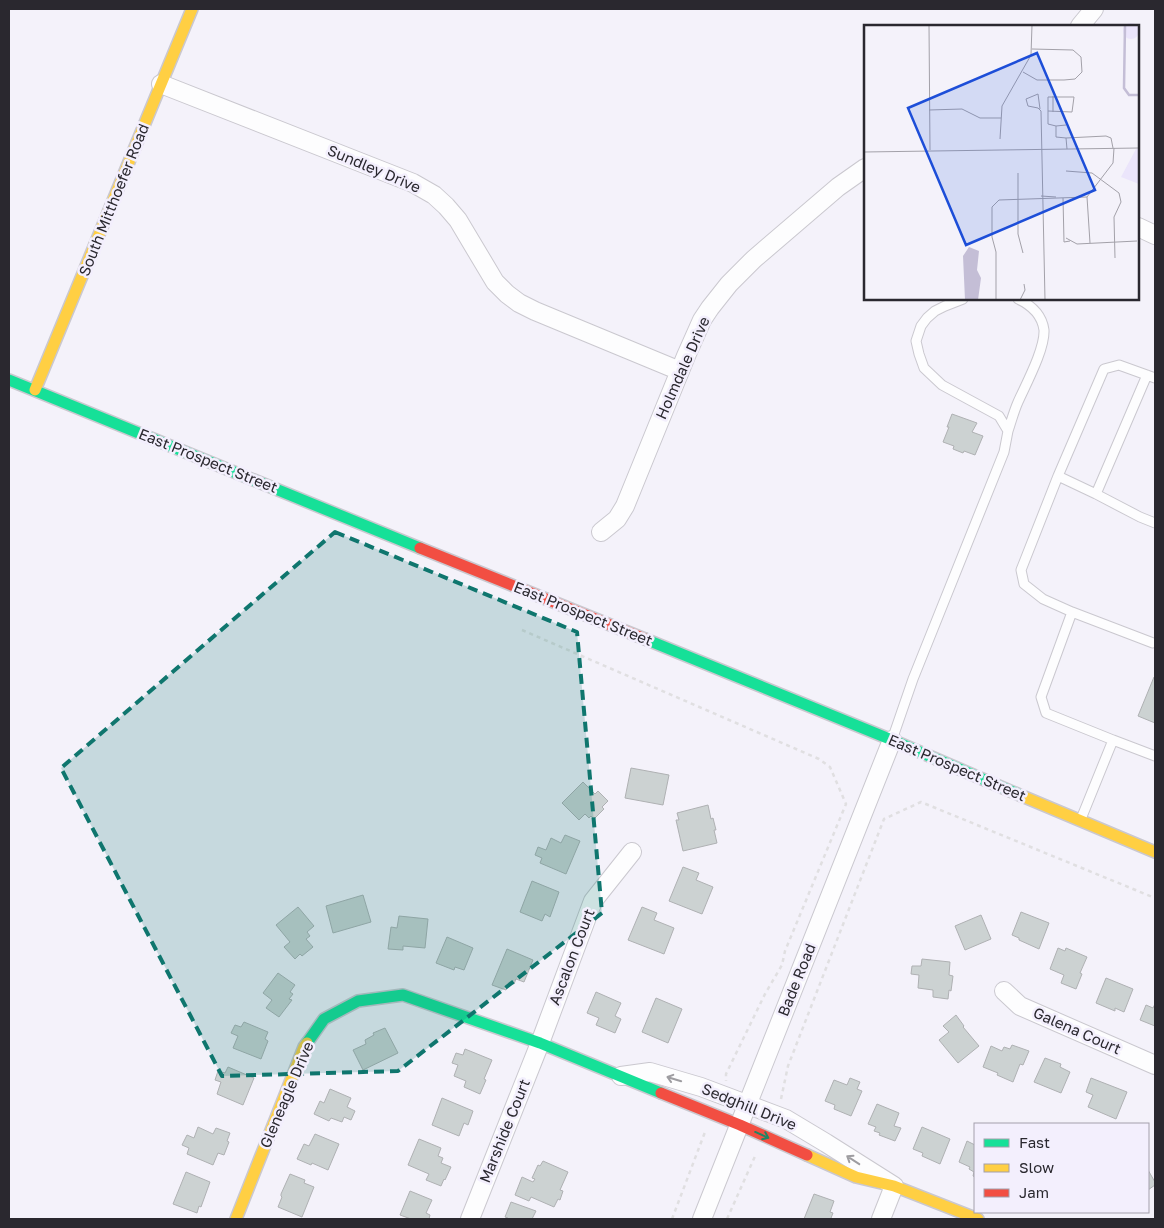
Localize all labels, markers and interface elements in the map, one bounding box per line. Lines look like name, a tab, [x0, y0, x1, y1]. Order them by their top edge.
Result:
inset map	[864, 25, 1139, 300]
street label: South Mitthoefer Road	[74, 121, 152, 278]
street label: Sundley Drive	[325, 140, 424, 196]
street label: Holmdale Drive	[651, 313, 713, 422]
street label: East Prospect Street	[136, 424, 280, 496]
street label: East Prospect Street	[511, 577, 655, 649]
street label: East Prospect Street	[886, 730, 1029, 804]
street label: Ascalon Court	[544, 906, 598, 1007]
street label: Bade Road	[773, 941, 819, 1019]
street label: Galena Court	[1031, 1003, 1124, 1057]
street label: Gleneagle Drive	[256, 1038, 317, 1151]
one-way arrow	[667, 1073, 683, 1083]
street label: Marshide Court	[475, 1076, 533, 1185]
street label: Sedghill Drive	[699, 1079, 800, 1133]
legend	[974, 1123, 1149, 1213]
one-way arrow	[755, 1131, 770, 1141]
text: Fast	[1019, 1133, 1050, 1151]
one-way arrow	[847, 1155, 861, 1165]
text: Slow	[1019, 1158, 1054, 1176]
text: Jam	[1019, 1183, 1049, 1201]

